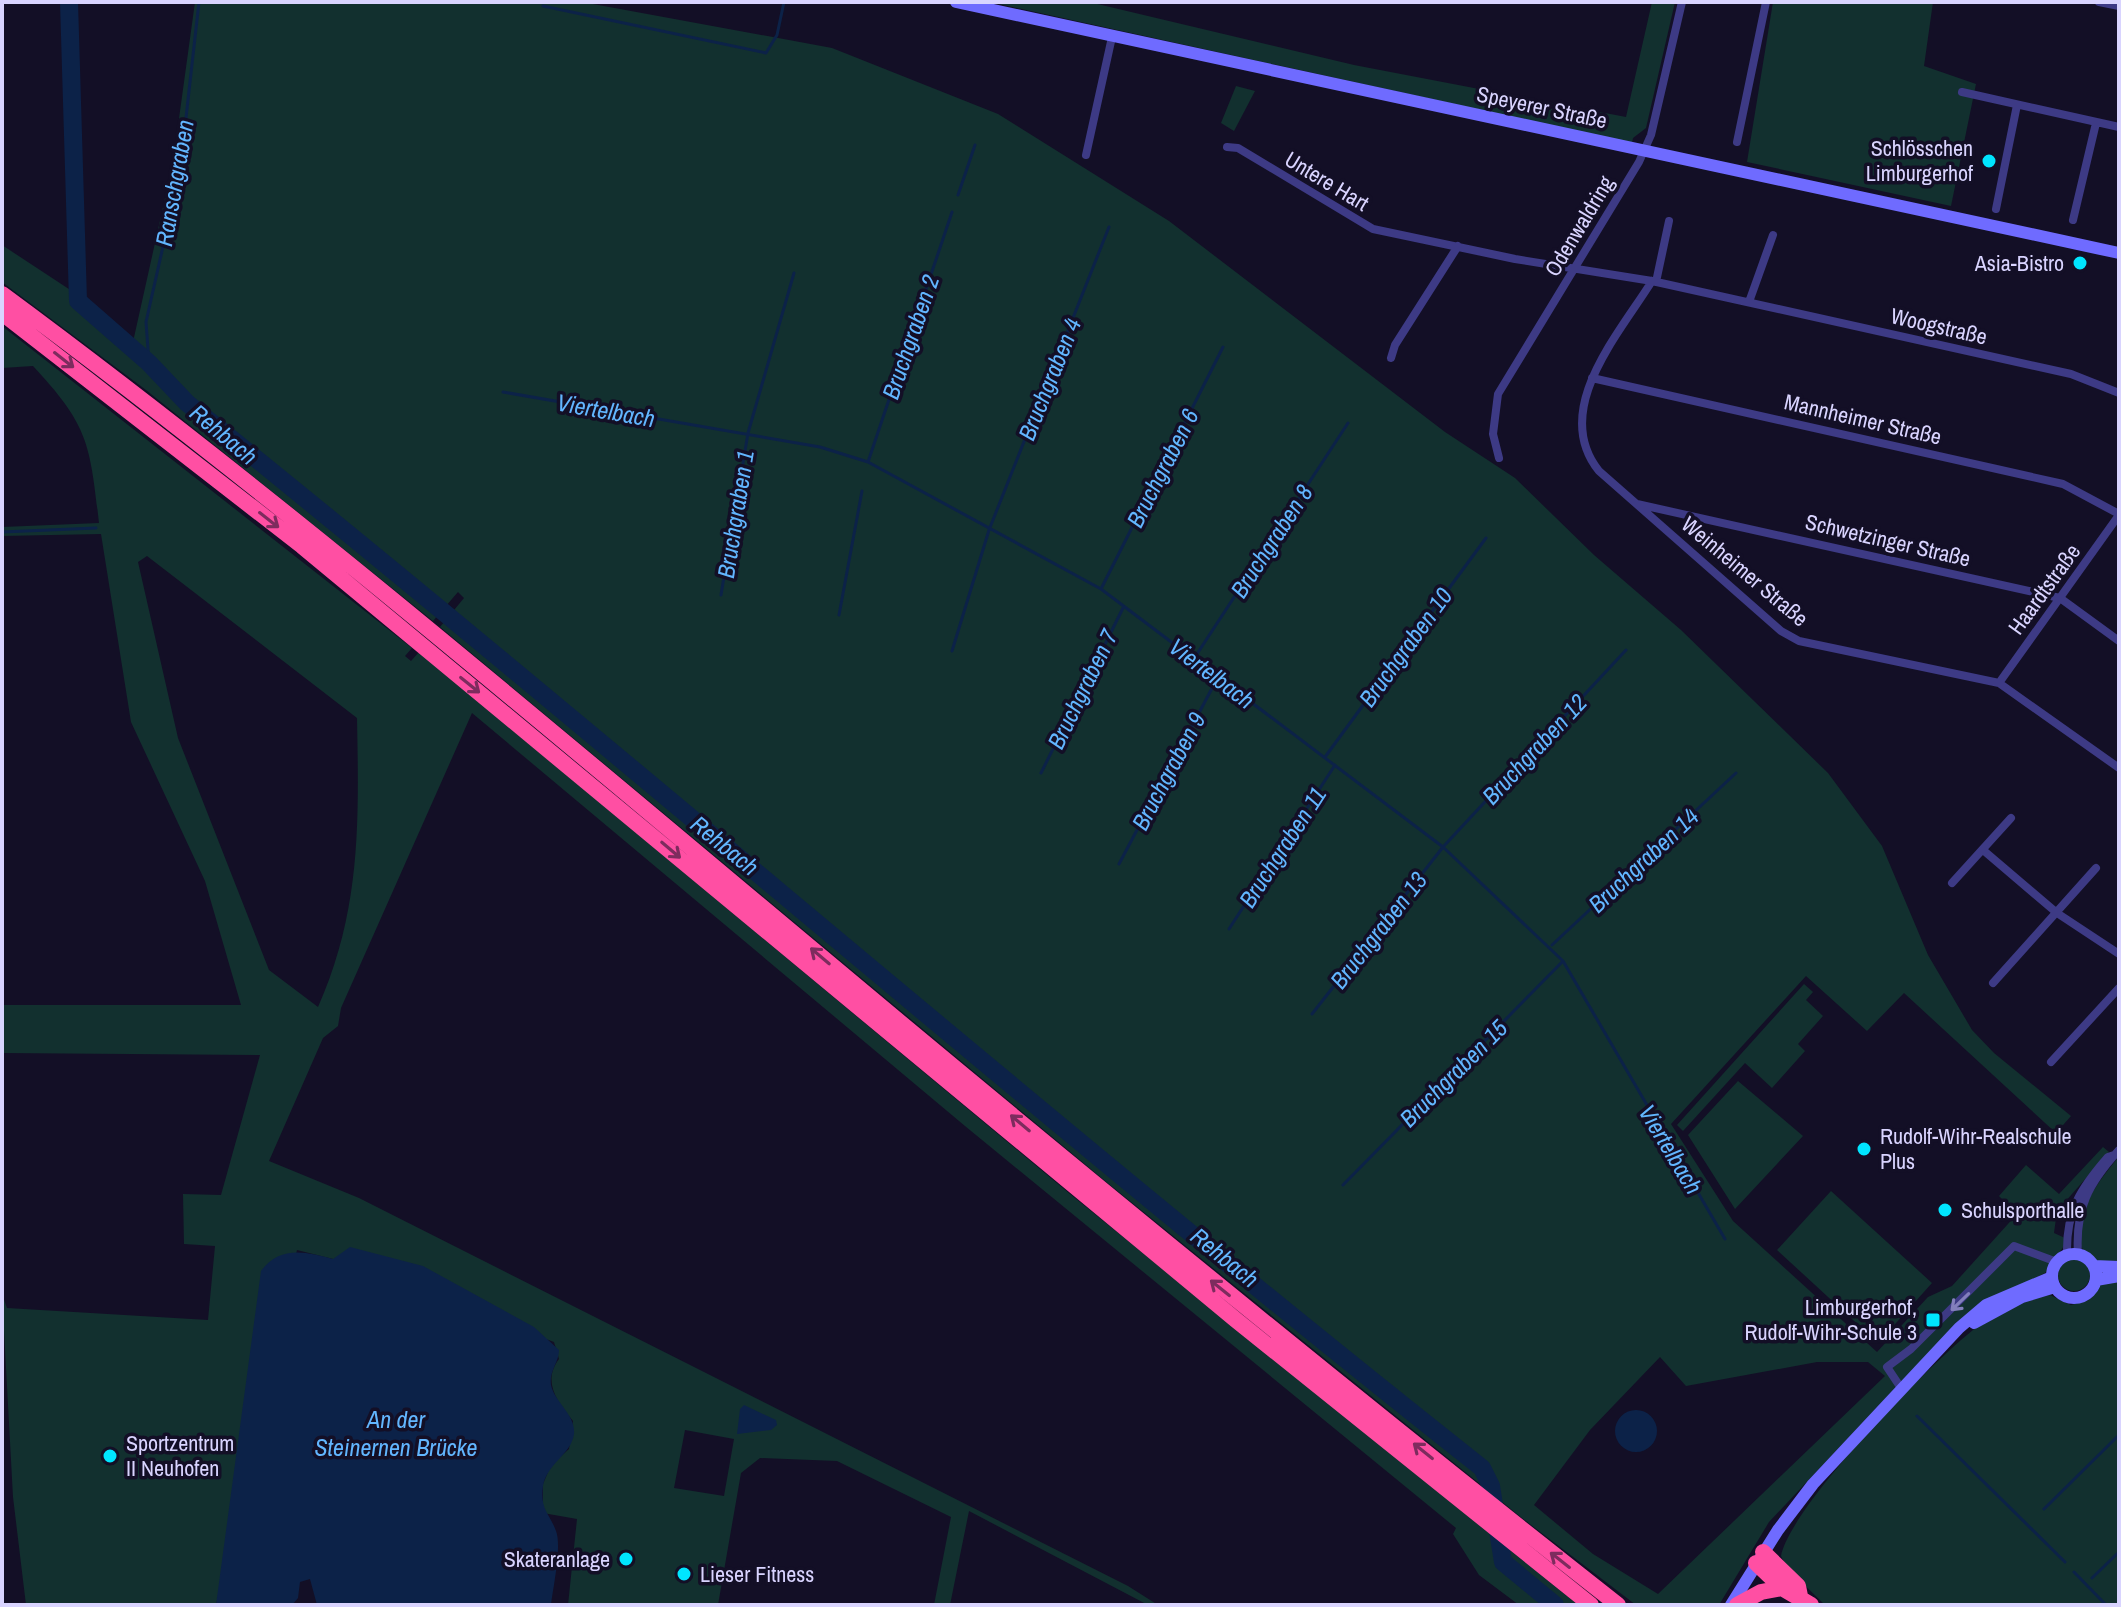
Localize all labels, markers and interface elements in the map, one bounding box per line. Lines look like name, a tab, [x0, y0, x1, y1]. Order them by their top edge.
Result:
street label: Speyerer Straße	[1474, 79, 1610, 135]
water label: Ranschgraben	[147, 117, 201, 249]
place label: Schlösschen Limburgerhof	[1866, 133, 1974, 188]
street label: Untere Hart	[1279, 144, 1375, 218]
marker: Schlösschen Limburgerhof	[1980, 152, 1998, 170]
street label: Odenwaldring	[1537, 170, 1621, 282]
place label: Asia-Bistro	[1974, 248, 2064, 278]
marker: Asia-Bistro	[2071, 254, 2089, 272]
water label: Bruchgraben 2	[874, 271, 946, 403]
street label: Woogstraße	[1888, 300, 1990, 352]
water label: Bruchgraben 4	[1010, 313, 1088, 445]
one-way arrow	[53, 351, 74, 369]
water label: Viertelbach	[554, 386, 658, 434]
street label: Mannheimer Straße	[1781, 386, 1945, 452]
water label: Rehbach	[184, 396, 264, 472]
water label: Bruchgraben 6	[1118, 403, 1206, 533]
water label: Bruchgraben 1	[709, 448, 761, 580]
water label: Bruchgraben 8	[1222, 478, 1320, 604]
street label: Schwetzinger Straße	[1803, 506, 1973, 574]
street label: Weinheimer Straße	[1675, 509, 1815, 633]
one-way arrow	[258, 512, 279, 529]
street label: Haardtstraße	[2001, 538, 2087, 640]
water label: Bruchgraben 10	[1351, 581, 1459, 713]
water label: Bruchgraben 7	[1039, 623, 1125, 754]
water label: Viertelbach	[1163, 630, 1261, 716]
one-way arrow	[460, 676, 480, 694]
water label: Bruchgraben 12	[1475, 687, 1593, 811]
water label: Bruchgraben 9	[1124, 706, 1212, 836]
water label: Bruchgraben 11	[1231, 780, 1333, 914]
water label: Bruchgraben 14	[1581, 801, 1705, 919]
water label: Rehbach	[684, 808, 766, 882]
one-way arrow	[660, 841, 681, 859]
water label: Bruchgraben 13	[1322, 865, 1434, 995]
one-way arrow	[810, 947, 831, 965]
water label: Bruchgraben 15	[1392, 1012, 1514, 1134]
water label: Viertelbach	[1632, 1098, 1710, 1200]
one-way arrow	[1010, 1114, 1030, 1132]
place label: Rudolf-Wihr-Realschule Plus	[1880, 1121, 2071, 1176]
marker: Rudolf-Wihr-Realschule Plus	[1855, 1140, 1873, 1158]
place label: Schulsporthalle	[1961, 1195, 2084, 1225]
marker: Schulsporthalle	[1936, 1201, 1954, 1219]
water label: Rehbach	[1184, 1220, 1266, 1294]
one-way arrow	[1211, 1279, 1231, 1297]
place label: Limburgerhof, Rudolf-Wihr-Schule 3	[1745, 1292, 1917, 1347]
one-way arrow	[1951, 1292, 1970, 1311]
marker: Limburgerhof, Rudolf-Wihr-Schule 3	[1924, 1311, 1942, 1329]
water label: An der Steinernen Brücke	[314, 1403, 478, 1463]
place label: Sportzentrum II Neuhofen	[126, 1428, 234, 1483]
one-way arrow	[1413, 1442, 1434, 1460]
marker: Sportzentrum II Neuhofen	[101, 1447, 119, 1465]
place label: Skateranlage	[504, 1544, 610, 1574]
marker: Skateranlage	[617, 1550, 635, 1568]
one-way arrow	[1550, 1551, 1571, 1568]
place label: Lieser Fitness	[700, 1559, 814, 1589]
marker: Lieser Fitness	[675, 1565, 693, 1583]

